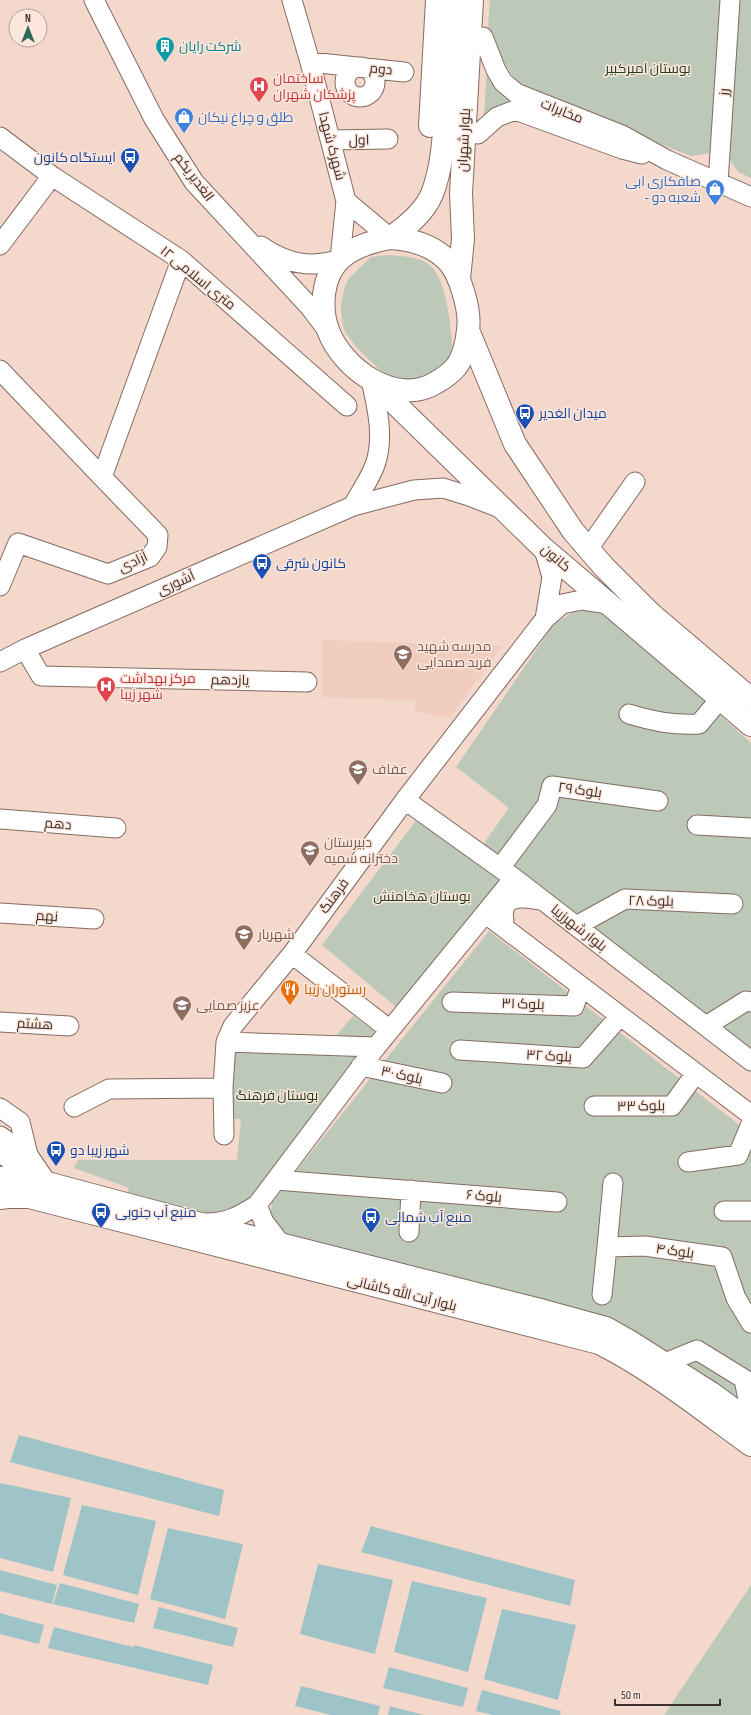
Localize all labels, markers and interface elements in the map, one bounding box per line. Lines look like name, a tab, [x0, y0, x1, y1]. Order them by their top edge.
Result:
north arrow	[8, 8, 48, 48]
text: N	[25, 12, 31, 25]
building icon: شرکت رایان	[154, 35, 176, 63]
place label: شرکت رایان	[179, 38, 242, 55]
street label: دوم	[368, 59, 393, 80]
park label: بوستان امیرکبیر	[604, 60, 691, 77]
place label: ساختمان پزشکان شهران	[273, 70, 356, 104]
hospital icon: ساختمان پزشکان شهران	[248, 75, 270, 103]
street label: رز	[715, 88, 733, 97]
street label: مخابرات	[538, 95, 586, 127]
shop icon: طلق و چراغ نیکان	[173, 106, 195, 134]
street label: بلوار شهران	[454, 108, 474, 172]
place label: طلق و چراغ نیکان	[198, 109, 294, 127]
street label: شهرک شهدا	[315, 110, 349, 182]
street label: اول	[348, 131, 370, 149]
bus stop icon: ایستگاه کانون	[119, 146, 141, 174]
place label: ایستگاه کانون	[34, 149, 116, 166]
street label: الغدیر یکم	[169, 149, 218, 205]
place label: صافکاری ابی - شعبه دو	[625, 173, 701, 206]
shop icon: صافکاری ابی - شعبه دو	[704, 178, 726, 206]
street label: ۱۲ متری اسلامی	[157, 242, 239, 314]
bus stop icon: میدان الغدیر	[514, 402, 536, 430]
place label: میدان الغدیر	[538, 405, 607, 422]
street label: کانون	[538, 540, 574, 576]
street label: آزادی	[116, 548, 151, 576]
bus stop icon: کانون شرقی	[251, 552, 273, 580]
place label: کانون شرقی	[276, 555, 346, 572]
street label: آشوری	[154, 567, 198, 599]
place label: مدرسه شهید فرید صمدایی	[417, 638, 491, 671]
school or university icon: مدرسه شهید فرید صمدایی	[392, 643, 414, 671]
place label: مرکز بهداشت شهر زیبا	[120, 670, 196, 703]
street label: یازدهم	[210, 671, 250, 690]
hospital icon: مرکز بهداشت شهر زیبا	[95, 675, 117, 703]
school or university icon: عفاف	[347, 758, 369, 786]
place label: عفاف	[372, 761, 408, 778]
street label: بلوک ۲۹	[557, 779, 603, 801]
street label: دهم	[44, 814, 72, 835]
place label: دبیرستان دخترانه سمیه	[324, 834, 398, 867]
school or university icon: دبیرستان دخترانه سمیه	[299, 839, 321, 867]
street label: فرهنگ	[316, 875, 352, 917]
park label: بوستان هخامنش	[373, 888, 471, 905]
street label: بلوک ۲۸	[628, 892, 674, 910]
street label: بلوار شهرزیبا	[548, 901, 610, 955]
street label: نهم	[35, 907, 59, 926]
school or university icon: شهریار	[233, 923, 255, 951]
place label: شهریار	[257, 926, 295, 943]
restaurant icon: رستوران زیبا	[279, 978, 301, 1006]
place label: رستوران زیبا	[304, 981, 366, 998]
school or university icon: عزیز صمایی	[171, 994, 193, 1022]
street label: بلوک ۳۱	[501, 995, 545, 1013]
place label: عزیز صمایی	[196, 997, 260, 1014]
street label: هشتم	[16, 1015, 54, 1034]
street label: بلوک ۳۲	[525, 1046, 573, 1066]
street label: بلوک ۳۰	[380, 1062, 424, 1088]
park label: بوستان فرهنگ	[236, 1087, 318, 1104]
street label: بلوک ۳۳	[617, 1097, 665, 1115]
bus stop icon: شهر زیبا دو	[45, 1139, 67, 1167]
place label: شهر زیبا دو	[70, 1142, 130, 1159]
street label: بلوک ۶	[465, 1186, 503, 1206]
bus stop icon: منبع آب جنوبی	[90, 1201, 112, 1229]
place label: منبع آب جنوبی	[115, 1204, 196, 1221]
bus stop icon: منبع آب شمالی	[360, 1206, 382, 1234]
place label: منبع آب شمالی	[385, 1209, 472, 1226]
street label: بلوک ۴	[655, 1240, 695, 1262]
street label: بلوار آیت الله کاشانی	[345, 1270, 459, 1315]
scale bar	[615, 1681, 720, 1707]
text: 50 m	[621, 1688, 641, 1703]

